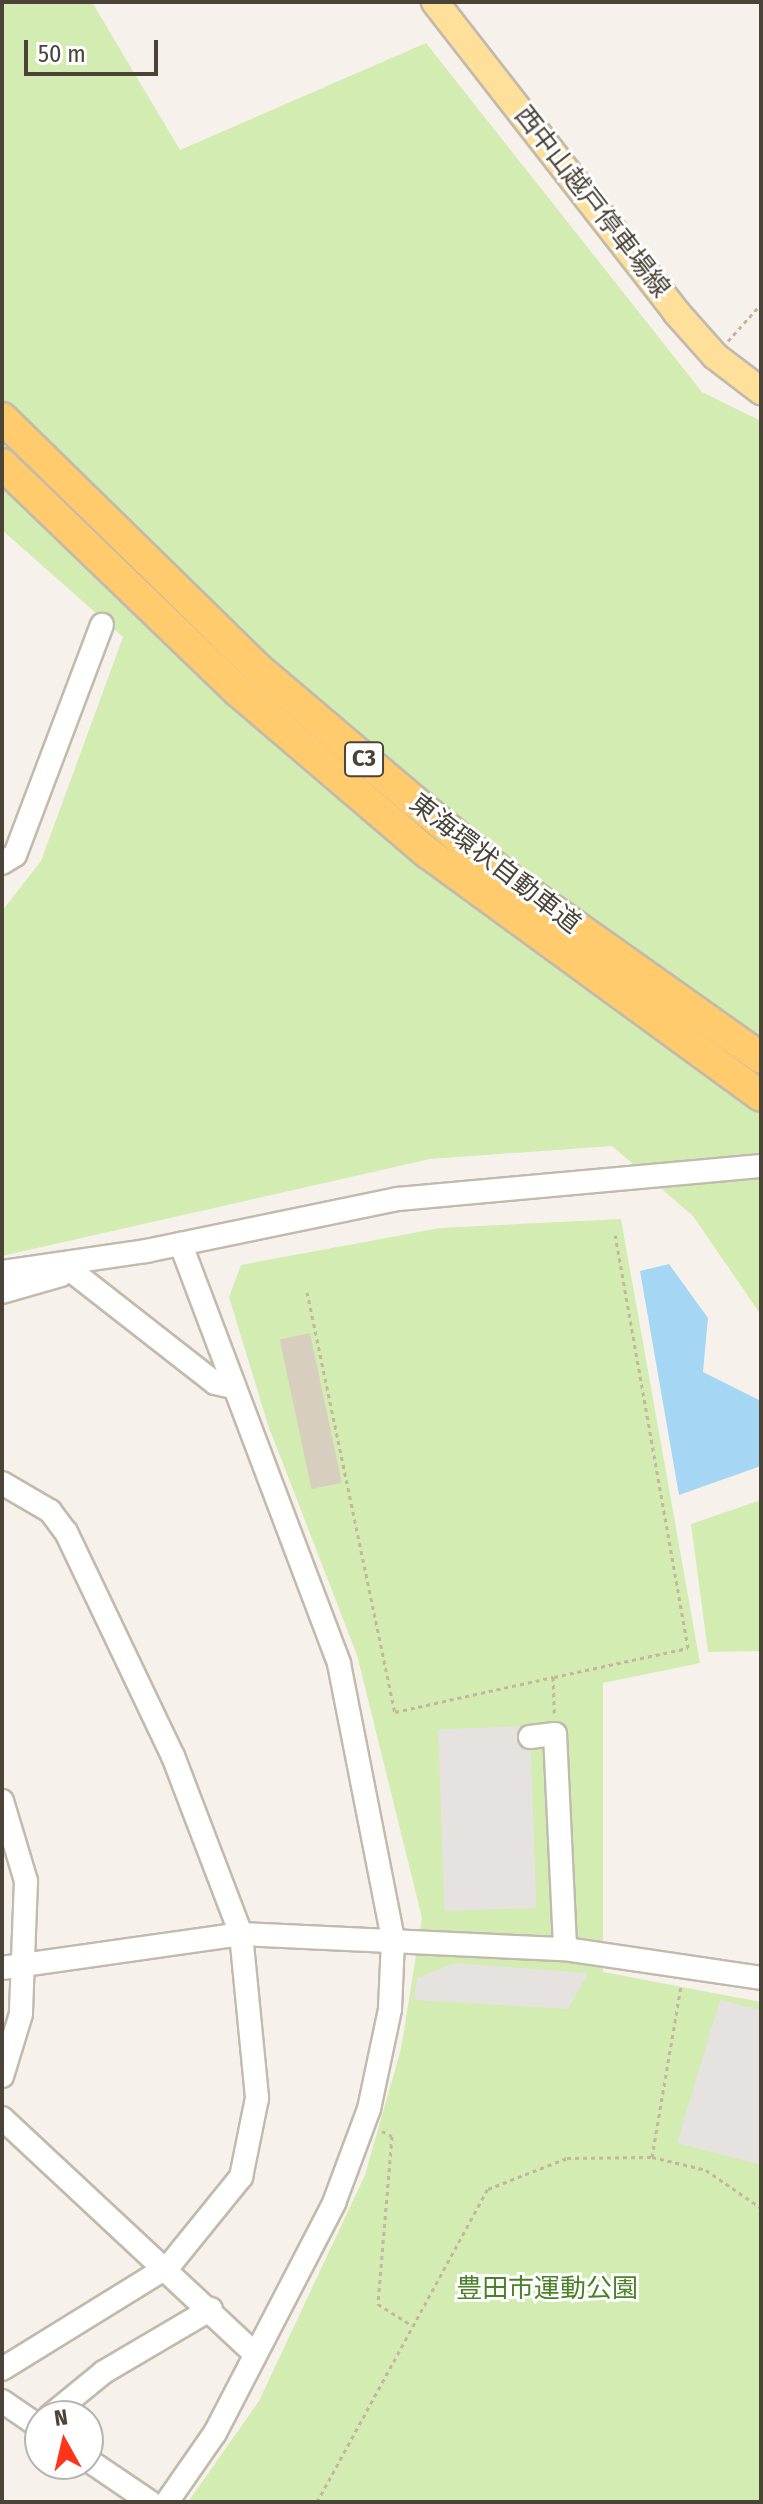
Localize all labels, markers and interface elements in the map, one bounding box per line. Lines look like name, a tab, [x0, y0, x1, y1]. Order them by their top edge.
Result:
scale bar	[28, 24, 162, 74]
text: 50 m	[38, 40, 86, 68]
street label: 西中山越戸停車場線	[508, 100, 676, 304]
road number: C3	[344, 739, 384, 779]
street label: 東海環状自動車道	[403, 788, 587, 940]
park label: 豊田市運動公園	[456, 2273, 638, 2305]
north arrow	[24, 2400, 104, 2480]
text: N	[52, 2403, 69, 2432]

